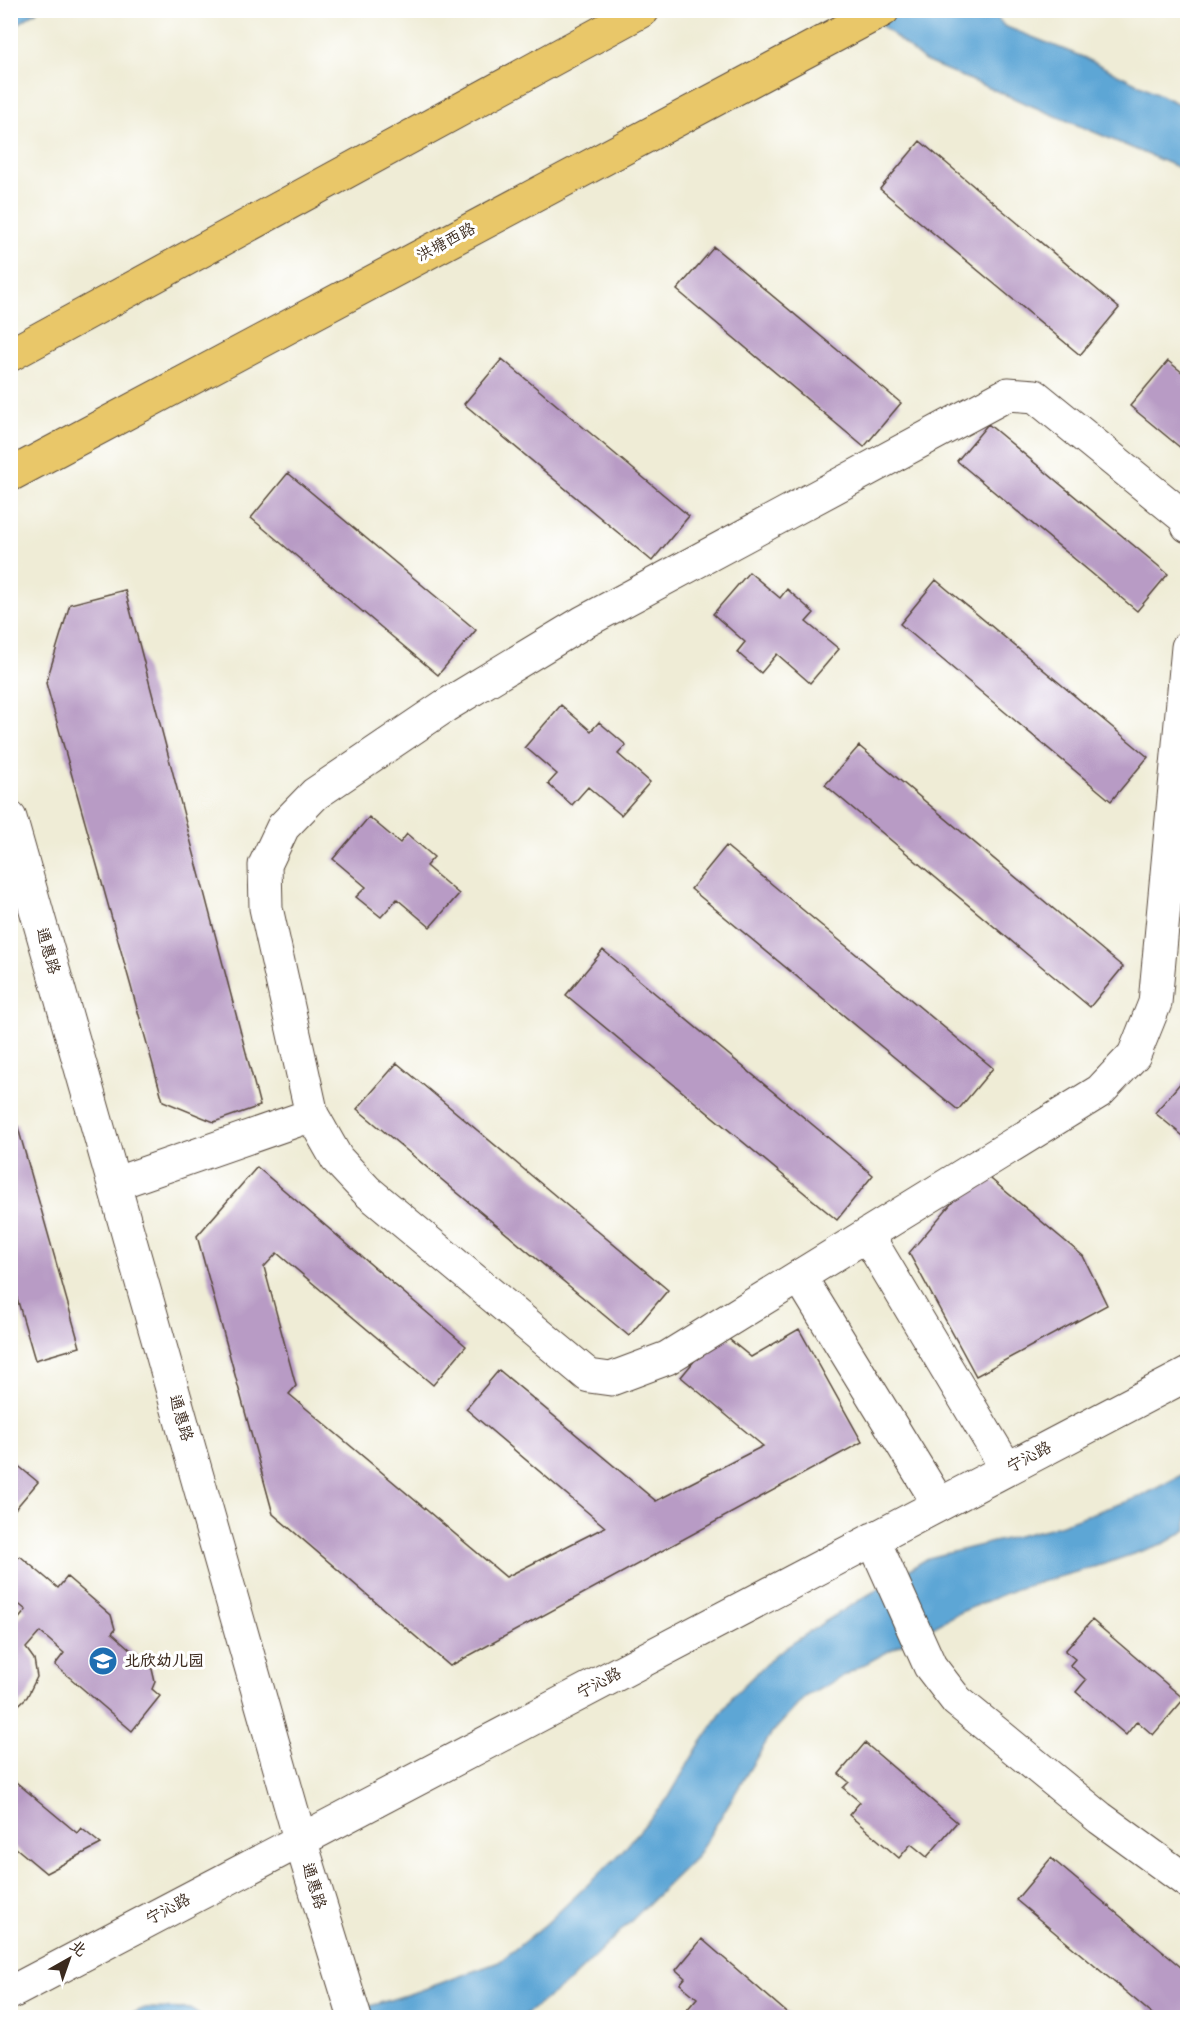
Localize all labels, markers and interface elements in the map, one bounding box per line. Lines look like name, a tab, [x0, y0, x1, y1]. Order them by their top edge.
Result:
street label: 洪塘西路	[413, 217, 479, 267]
street label: 通惠路	[31, 925, 65, 977]
street label: 通惠路	[164, 1392, 198, 1444]
street label: 宁沁路	[1003, 1436, 1055, 1478]
school or university icon: 北欣幼儿园	[87, 1645, 119, 1677]
place label: 北欣幼儿园	[124, 1650, 204, 1672]
street label: 宁沁路	[573, 1662, 625, 1704]
street label: 通惠路	[296, 1860, 332, 1912]
street label: 宁沁路	[142, 1888, 194, 1930]
north arrow	[39, 1929, 99, 1989]
text: 北	[65, 1935, 91, 1962]

